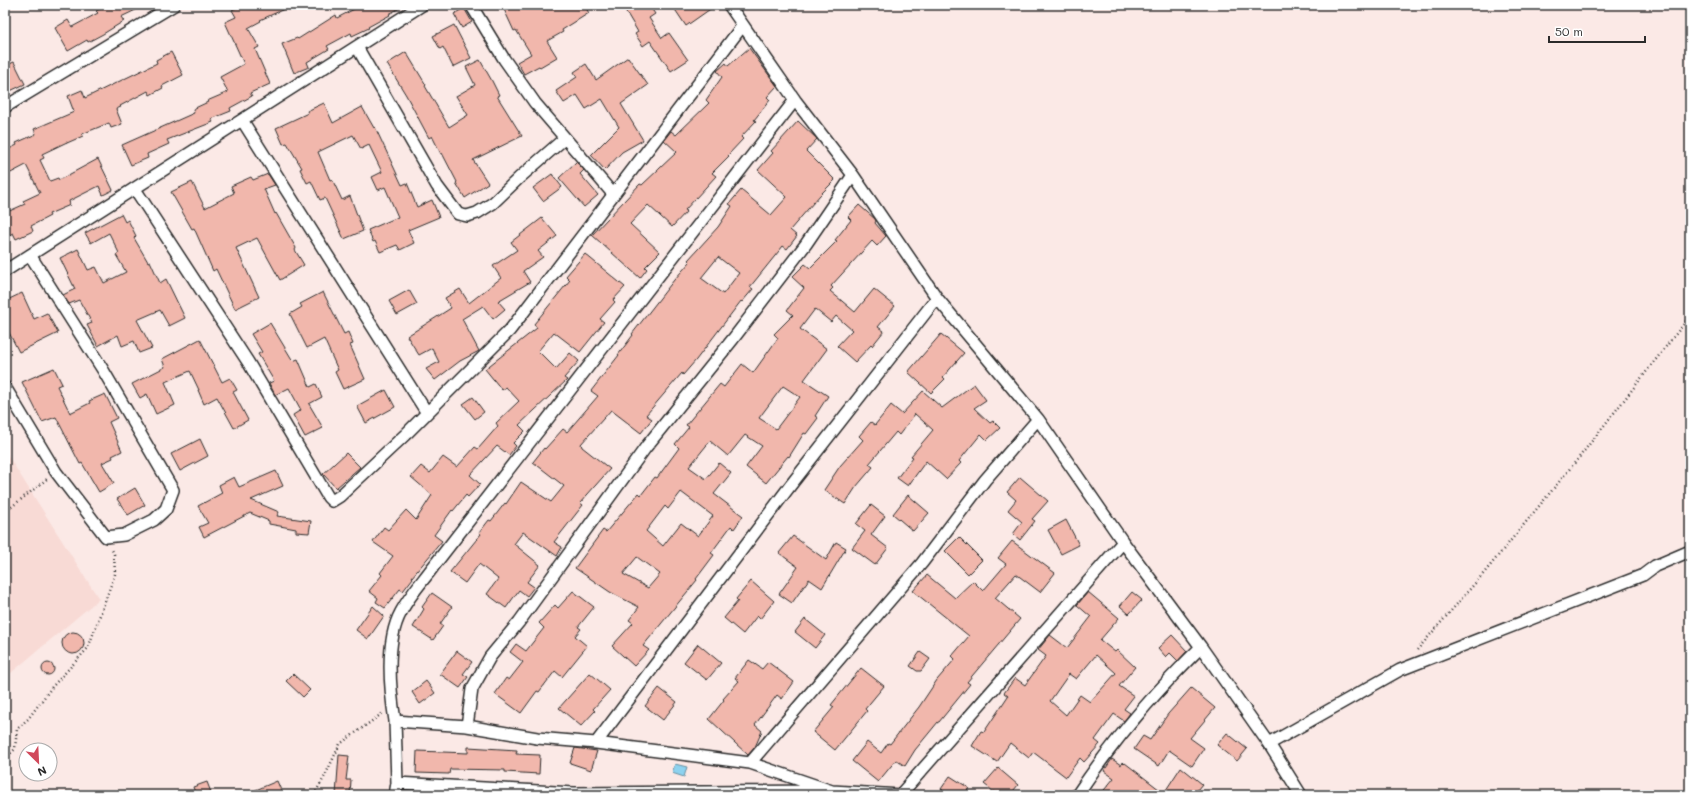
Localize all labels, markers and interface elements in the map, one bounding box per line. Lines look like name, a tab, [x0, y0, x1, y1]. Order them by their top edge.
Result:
scale bar	[1549, 18, 1645, 44]
text: 50 m	[1555, 23, 1583, 39]
north arrow	[18, 742, 58, 782]
text: N	[35, 763, 49, 780]

